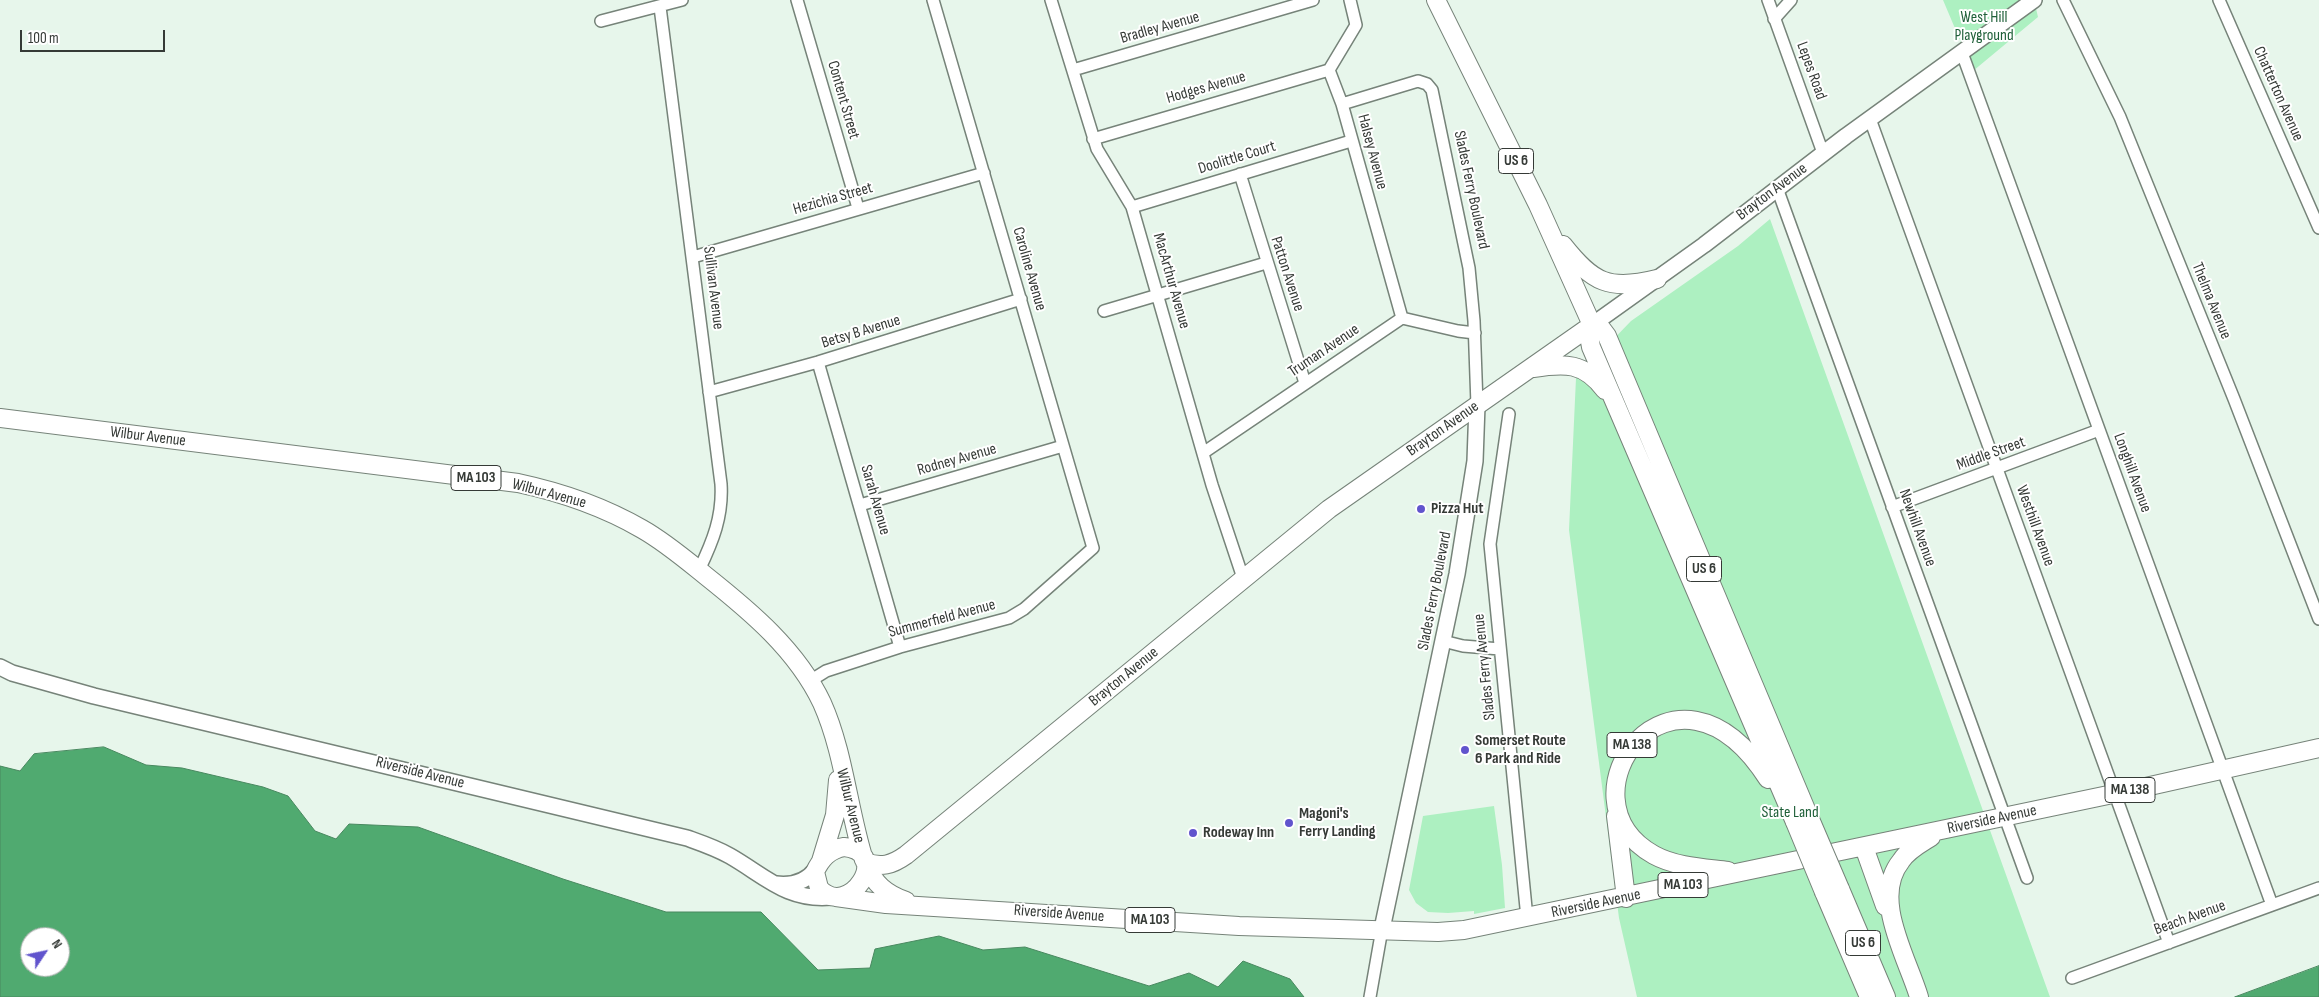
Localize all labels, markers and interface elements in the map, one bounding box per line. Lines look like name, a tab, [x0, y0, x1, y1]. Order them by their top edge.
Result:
street label: Bradley Avenue	[1118, 8, 1202, 48]
park label: West Hill Playground	[1954, 8, 2014, 46]
scale bar	[22, 20, 168, 52]
text: 100 m	[28, 29, 59, 48]
street label: Lepes Road	[1792, 39, 1830, 103]
street label: Chatterton Avenue	[2249, 44, 2307, 144]
street label: Content Street	[823, 59, 863, 141]
street label: Hodges Avenue	[1164, 68, 1248, 108]
street label: Halsey Avenue	[1353, 112, 1391, 192]
street label: Slades Ferry Boulevard	[1449, 129, 1493, 251]
street label: Doolittle Court	[1196, 137, 1278, 179]
road number: US 6	[1498, 148, 1534, 174]
street label: Brayton Avenue	[1733, 159, 1811, 225]
street label: Hezichia Street	[791, 178, 875, 220]
street label: Caroline Avenue	[1008, 225, 1050, 313]
street label: MacArthur Avenue	[1148, 231, 1194, 331]
street label: Patton Avenue	[1266, 234, 1308, 314]
street label: Sullivan Avenue	[698, 245, 728, 331]
street label: Thelma Avenue	[2187, 260, 2235, 342]
street label: Betsy B Avenue	[819, 311, 903, 353]
street label: Truman Avenue	[1285, 320, 1363, 382]
street label: Brayton Avenue	[1403, 397, 1483, 461]
street label: Wilbur Avenue	[109, 423, 187, 451]
street label: Longhill Avenue	[2109, 431, 2155, 515]
street label: Middle Street	[1954, 433, 2028, 475]
street label: Rodney Avenue	[915, 440, 999, 480]
street label: Sarah Avenue	[856, 463, 894, 537]
road number: MA 103	[451, 466, 501, 490]
street label: Wilbur Avenue	[510, 475, 588, 513]
street label: Westhill Avenue	[2012, 483, 2058, 569]
street label: Newhill Avenue	[1894, 487, 1940, 569]
place label: Pizza Hut	[1431, 499, 1484, 519]
marker: Pizza Hut	[1415, 503, 1427, 515]
street label: Slades Ferry Boulevard	[1414, 530, 1456, 652]
road number: US 6	[1686, 556, 1722, 582]
street label: Summerfield Avenue	[886, 595, 998, 643]
street label: Slades Ferry Avenue	[1470, 613, 1500, 721]
street label: Brayton Avenue	[1085, 643, 1163, 711]
place label: Somerset Route 6 Park and Ride	[1475, 731, 1566, 769]
road number: MA 138	[1607, 732, 1657, 758]
marker: Somerset Route 6 Park and Ride	[1459, 744, 1471, 756]
street label: Riverside Avenue	[374, 753, 466, 793]
street label: Wilbur Avenue	[831, 767, 869, 845]
road number: MA 138	[2105, 778, 2155, 802]
street label: Riverside Avenue	[1946, 801, 2038, 839]
park label: State Land	[1761, 803, 1819, 823]
place label: Magoni's Ferry Landing	[1299, 804, 1376, 842]
marker: Magoni's Ferry Landing	[1283, 817, 1295, 829]
place label: Rodeway Inn	[1203, 823, 1274, 843]
marker: Rodeway Inn	[1187, 827, 1199, 839]
road number: MA 103	[1658, 872, 1708, 898]
street label: Riverside Avenue	[1550, 885, 1642, 923]
street label: Beach Avenue	[2152, 896, 2228, 940]
street label: Riverside Avenue	[1013, 901, 1105, 927]
road number: MA 103	[1125, 908, 1175, 932]
north arrow	[20, 927, 70, 977]
road number: US 6	[1846, 930, 1880, 956]
text: N	[48, 936, 66, 952]

